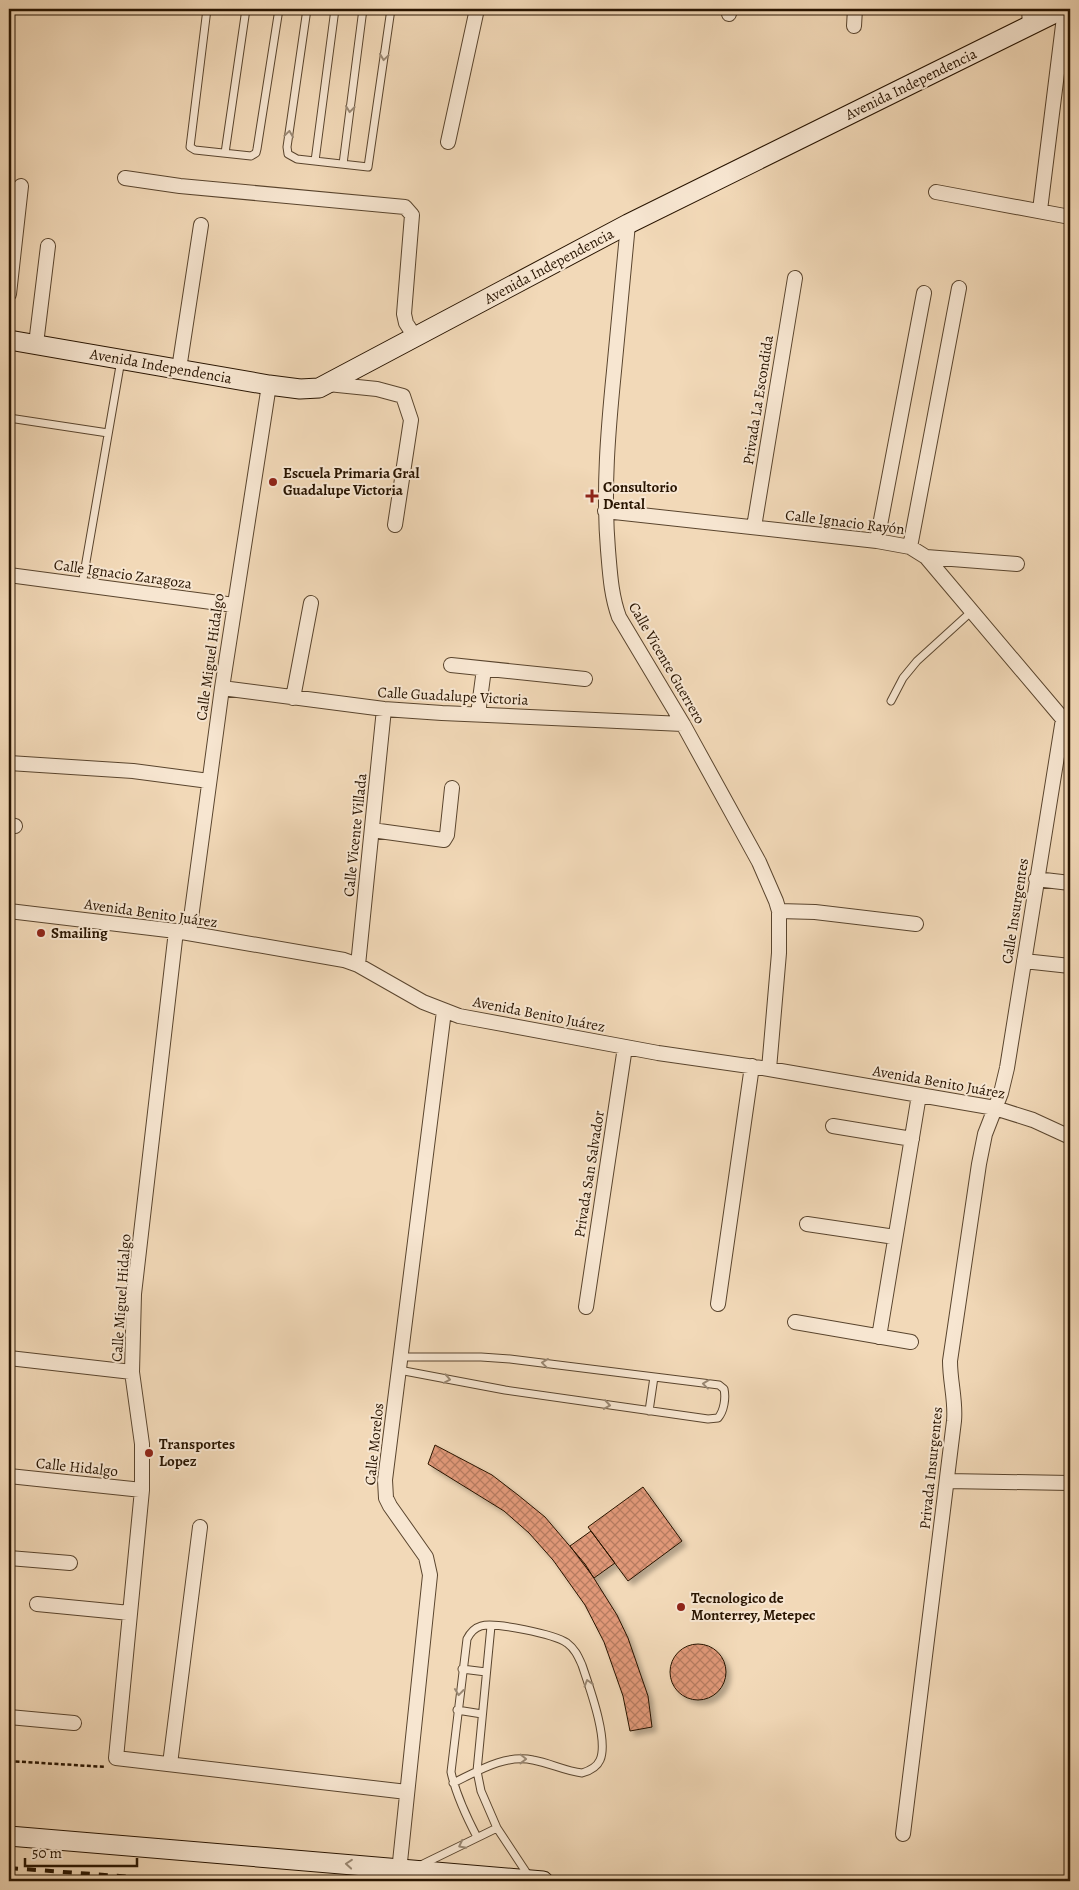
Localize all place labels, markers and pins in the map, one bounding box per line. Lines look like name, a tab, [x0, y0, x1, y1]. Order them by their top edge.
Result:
place label: Escuela Primaria Gral Guadalupe Victoria	[283, 463, 420, 500]
marker: Escuela Primaria Gral Guadalupe Victoria	[267, 476, 279, 488]
place label: Consultorio Dental	[603, 477, 678, 514]
marker: Consultorio Dental	[585, 489, 599, 503]
place label: Smailing	[51, 923, 108, 943]
marker: Smailing	[35, 927, 47, 939]
place label: Transportes Lopez	[159, 1434, 235, 1471]
marker: Transportes Lopez	[143, 1447, 155, 1459]
place label: Tecnologico de Monterrey, Metepec	[691, 1588, 816, 1625]
marker: Tecnologico de Monterrey, Metepec	[675, 1601, 687, 1613]

